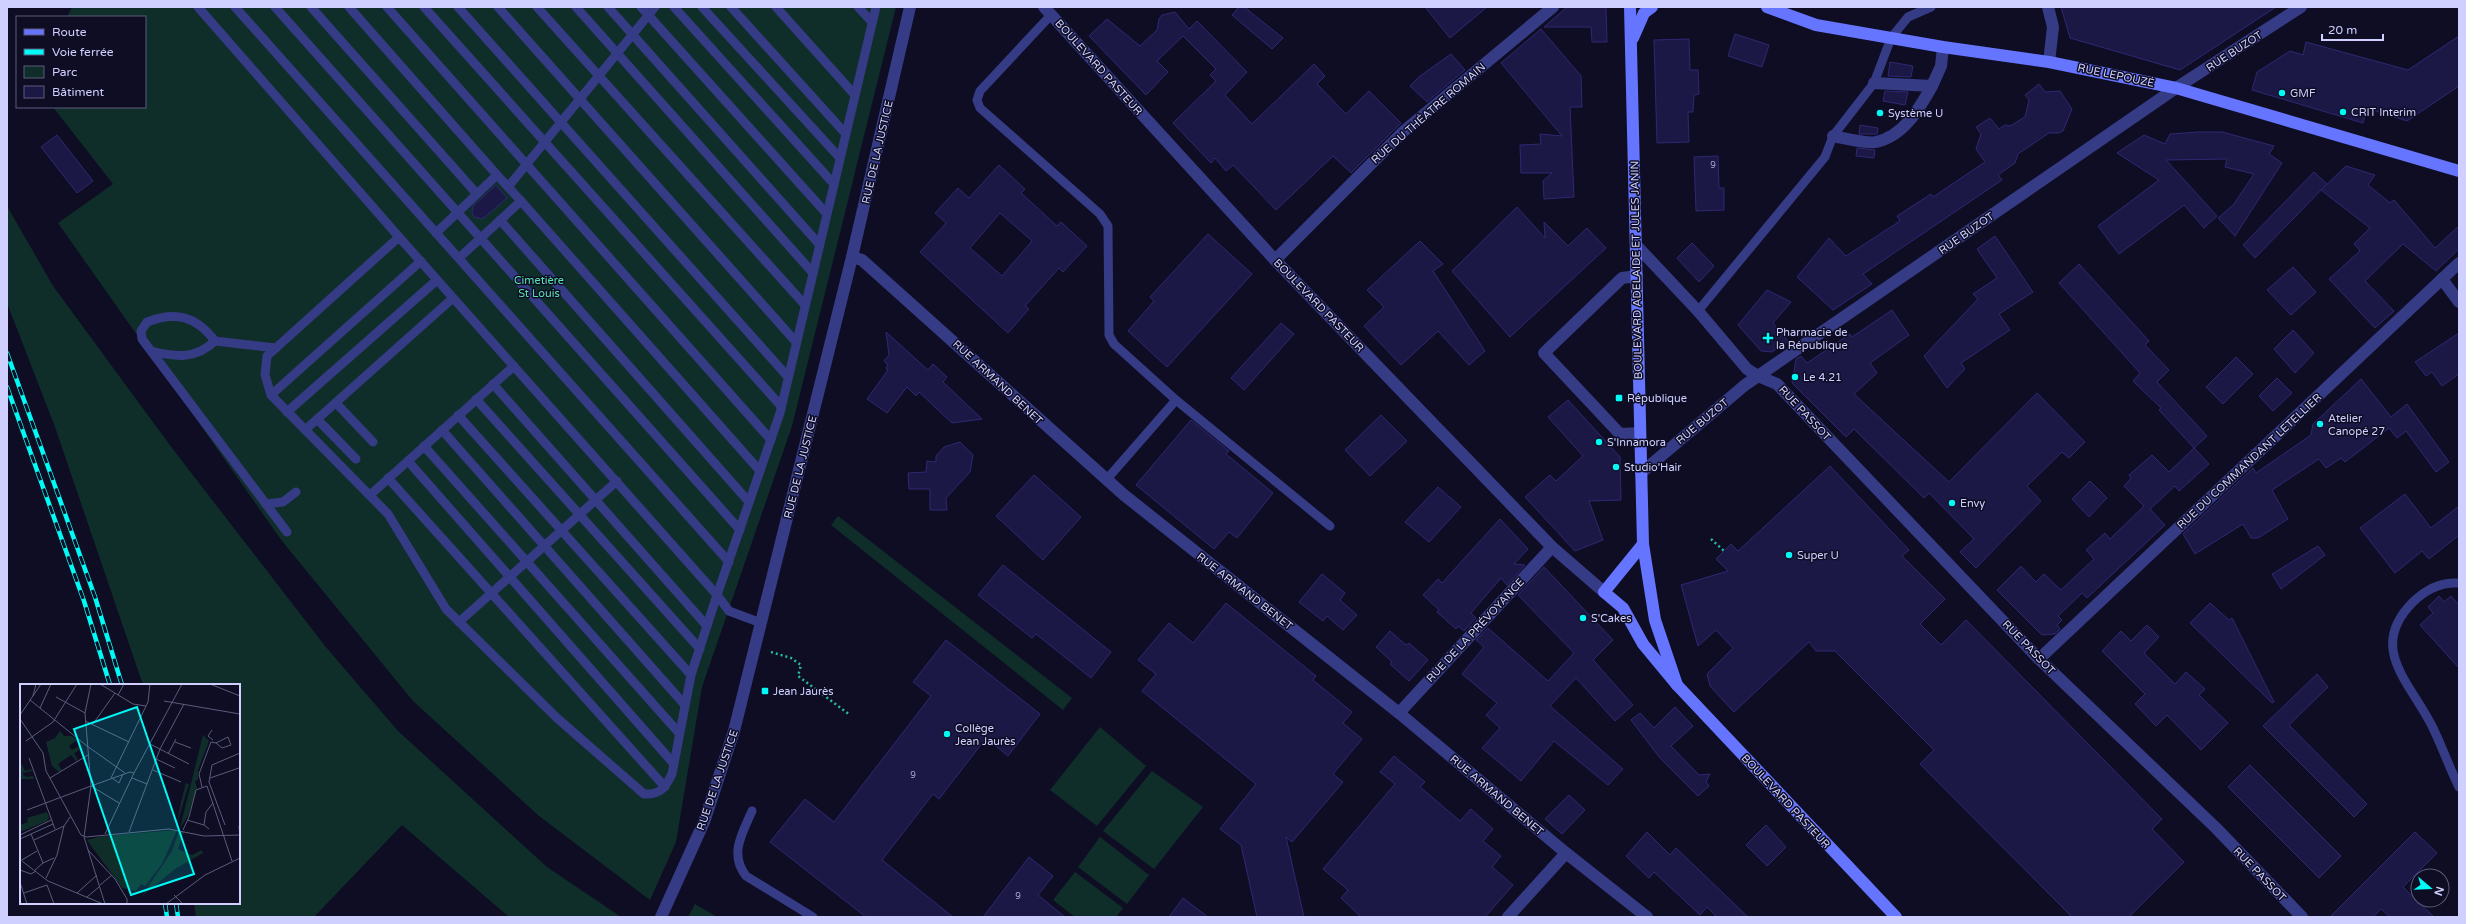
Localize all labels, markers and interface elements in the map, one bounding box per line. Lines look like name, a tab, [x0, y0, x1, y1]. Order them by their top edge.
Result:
legend	[16, 16, 146, 108]
scale bar	[2322, 16, 2383, 42]
street label: BOULEVARD PASTEUR	[1052, 17, 1145, 118]
text: 20 m	[2328, 23, 2357, 37]
text: Route	[52, 25, 87, 39]
street label: RUE BUZOT	[2204, 28, 2265, 74]
text: Voie ferrée	[52, 45, 114, 59]
street label: RUE DU THÉATRE ROMAIN	[1368, 59, 1488, 167]
street label: RUE LEPOUZÉ	[2076, 60, 2156, 90]
text: Parc	[52, 65, 77, 79]
text: Bâtiment	[52, 85, 104, 99]
place label: GMF	[2290, 87, 2316, 100]
marker: GMF	[2277, 88, 2287, 98]
street label: RUE DE LA JUSTICE	[859, 99, 896, 205]
place label: CRIT Interim	[2351, 106, 2416, 119]
place label: Système U	[1888, 107, 1943, 120]
marker: CRIT Interim	[2338, 107, 2348, 117]
marker: Système U	[1875, 108, 1885, 118]
street label: BOULEVARD ADELAIDE ET JULES JANIN	[1628, 160, 1645, 379]
house number: 9	[1710, 160, 1716, 171]
street label: RUE BUZOT	[1936, 209, 1997, 257]
street label: BOULEVARD PASTEUR	[1271, 256, 1366, 355]
park label: Cimetière St Louis	[514, 274, 564, 300]
place label: Pharmacie de la République	[1776, 326, 1848, 352]
marker: Pharmacie de la République	[1763, 333, 1773, 343]
street label: RUE ARMAND BENET	[950, 337, 1045, 428]
place label: Le 4.21	[1803, 371, 1842, 384]
marker: Le 4.21	[1790, 372, 1800, 382]
street label: RUE PASSOT	[1776, 383, 1833, 444]
street label: RUE DU COMMANDANT LETELLIER	[2174, 391, 2324, 532]
place label: République	[1627, 392, 1687, 405]
marker: République	[1614, 393, 1624, 403]
street label: RUE BUZOT	[1673, 396, 1731, 447]
place label: Atelier Canopé 27	[2328, 412, 2385, 438]
street label: RUE DE LA JUSTICE	[781, 414, 820, 520]
marker: Atelier Canopé 27	[2315, 419, 2325, 429]
place label: S'Innamora	[1607, 436, 1666, 449]
marker: S'Innamora	[1594, 437, 1604, 447]
place label: Studio'Hair	[1624, 461, 1682, 474]
marker: Studio'Hair	[1611, 462, 1621, 472]
place label: Envy	[1960, 497, 1985, 510]
marker: Envy	[1947, 498, 1957, 508]
place label: Super U	[1797, 549, 1839, 562]
street label: RUE ARMAND BENET	[1194, 550, 1295, 633]
marker: Super U	[1784, 550, 1794, 560]
street label: RUE DE LA PRÉVOYANCE	[1423, 575, 1527, 685]
place label: S'Cakes	[1591, 612, 1631, 625]
marker: S'Cakes	[1578, 613, 1588, 623]
street label: RUE PASSOT	[2000, 618, 2058, 677]
inset map	[20, 684, 240, 904]
place label: Jean Jaurès	[773, 685, 834, 698]
marker: Jean Jaurès	[760, 686, 770, 696]
place label: Collège Jean Jaurès	[955, 722, 1016, 748]
street label: RUE DE LA JUSTICE	[694, 728, 741, 832]
marker: Collège Jean Jaurès	[942, 729, 952, 739]
street label: RUE ARMAND BENET	[1447, 752, 1546, 839]
street label: BOULEVARD PASTEUR	[1739, 752, 1833, 851]
house number: 9	[910, 770, 916, 781]
street label: RUE PASSOT	[2231, 845, 2289, 904]
north arrow	[2410, 868, 2450, 908]
text: N	[2431, 885, 2447, 897]
house number: 9	[1015, 891, 1021, 902]

